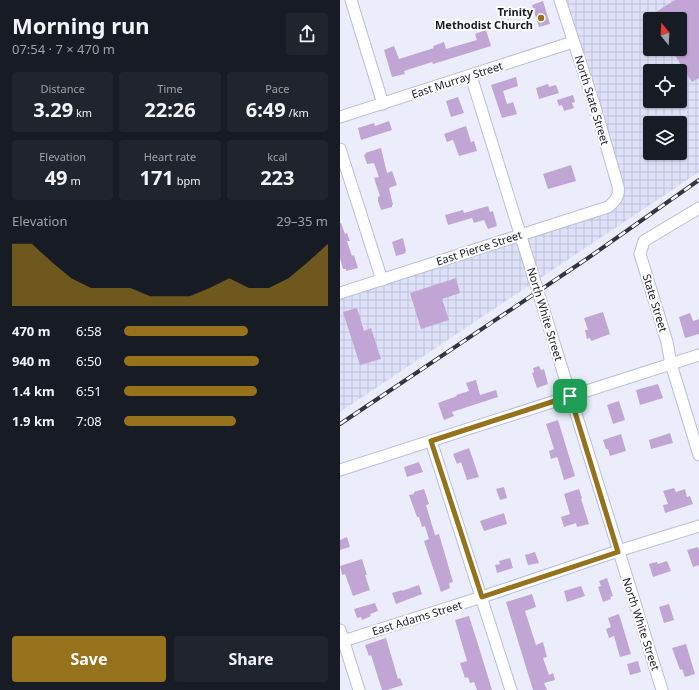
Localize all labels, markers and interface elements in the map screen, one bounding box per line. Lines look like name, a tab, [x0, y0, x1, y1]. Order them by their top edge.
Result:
place label: Trinity Methodist Church	[435, 4, 534, 32]
text: Morning run	[12, 10, 150, 40]
north arrow	[643, 12, 687, 56]
map controls	[643, 12, 687, 160]
button: share	[286, 13, 328, 55]
marker: Trinity Methodist Church	[536, 13, 546, 23]
text: 07:54 · 7 × 470 m	[12, 40, 115, 58]
street label: North State Street	[572, 53, 613, 147]
street label: East Murray Street	[409, 58, 505, 101]
button: locate	[643, 64, 687, 108]
text: Distance	[40, 81, 85, 96]
text: Time	[157, 81, 183, 96]
text: Pace	[265, 81, 289, 96]
text: 3.29	[33, 96, 73, 123]
text: 22:26	[144, 96, 196, 123]
text: 6:49	[246, 96, 286, 123]
text: km	[73, 105, 92, 120]
text: /km	[286, 105, 309, 120]
button: layers	[643, 116, 687, 160]
text: Elevation	[39, 149, 86, 164]
text: Heart rate	[144, 149, 196, 164]
text: kcal	[267, 149, 287, 164]
text: 49	[45, 164, 68, 191]
text: 171	[139, 164, 174, 191]
text: 223	[260, 164, 294, 191]
text: m	[68, 173, 81, 188]
text: bpm	[174, 173, 201, 188]
text: Elevation	[12, 212, 68, 230]
text: 29–35 m	[276, 212, 328, 230]
street label: East Pierce Street	[434, 227, 524, 268]
street label: North White Street	[524, 265, 567, 362]
street label: State Street	[640, 272, 671, 334]
text: 470 m	[12, 322, 50, 340]
text: 6:58	[76, 322, 102, 340]
text: 940 m	[12, 352, 50, 370]
text: 6:50	[76, 352, 102, 370]
pin	[553, 379, 587, 413]
text: 1.4 km	[12, 382, 55, 400]
text: 6:51	[76, 382, 102, 400]
icon: arrive	[559, 385, 581, 407]
text: 1.9 km	[12, 412, 55, 430]
text: 7:08	[76, 412, 102, 430]
street label: North White Street	[619, 575, 664, 672]
street label: East Adams Street	[370, 597, 464, 638]
button: Save	[12, 636, 166, 682]
button: Share	[174, 636, 328, 682]

